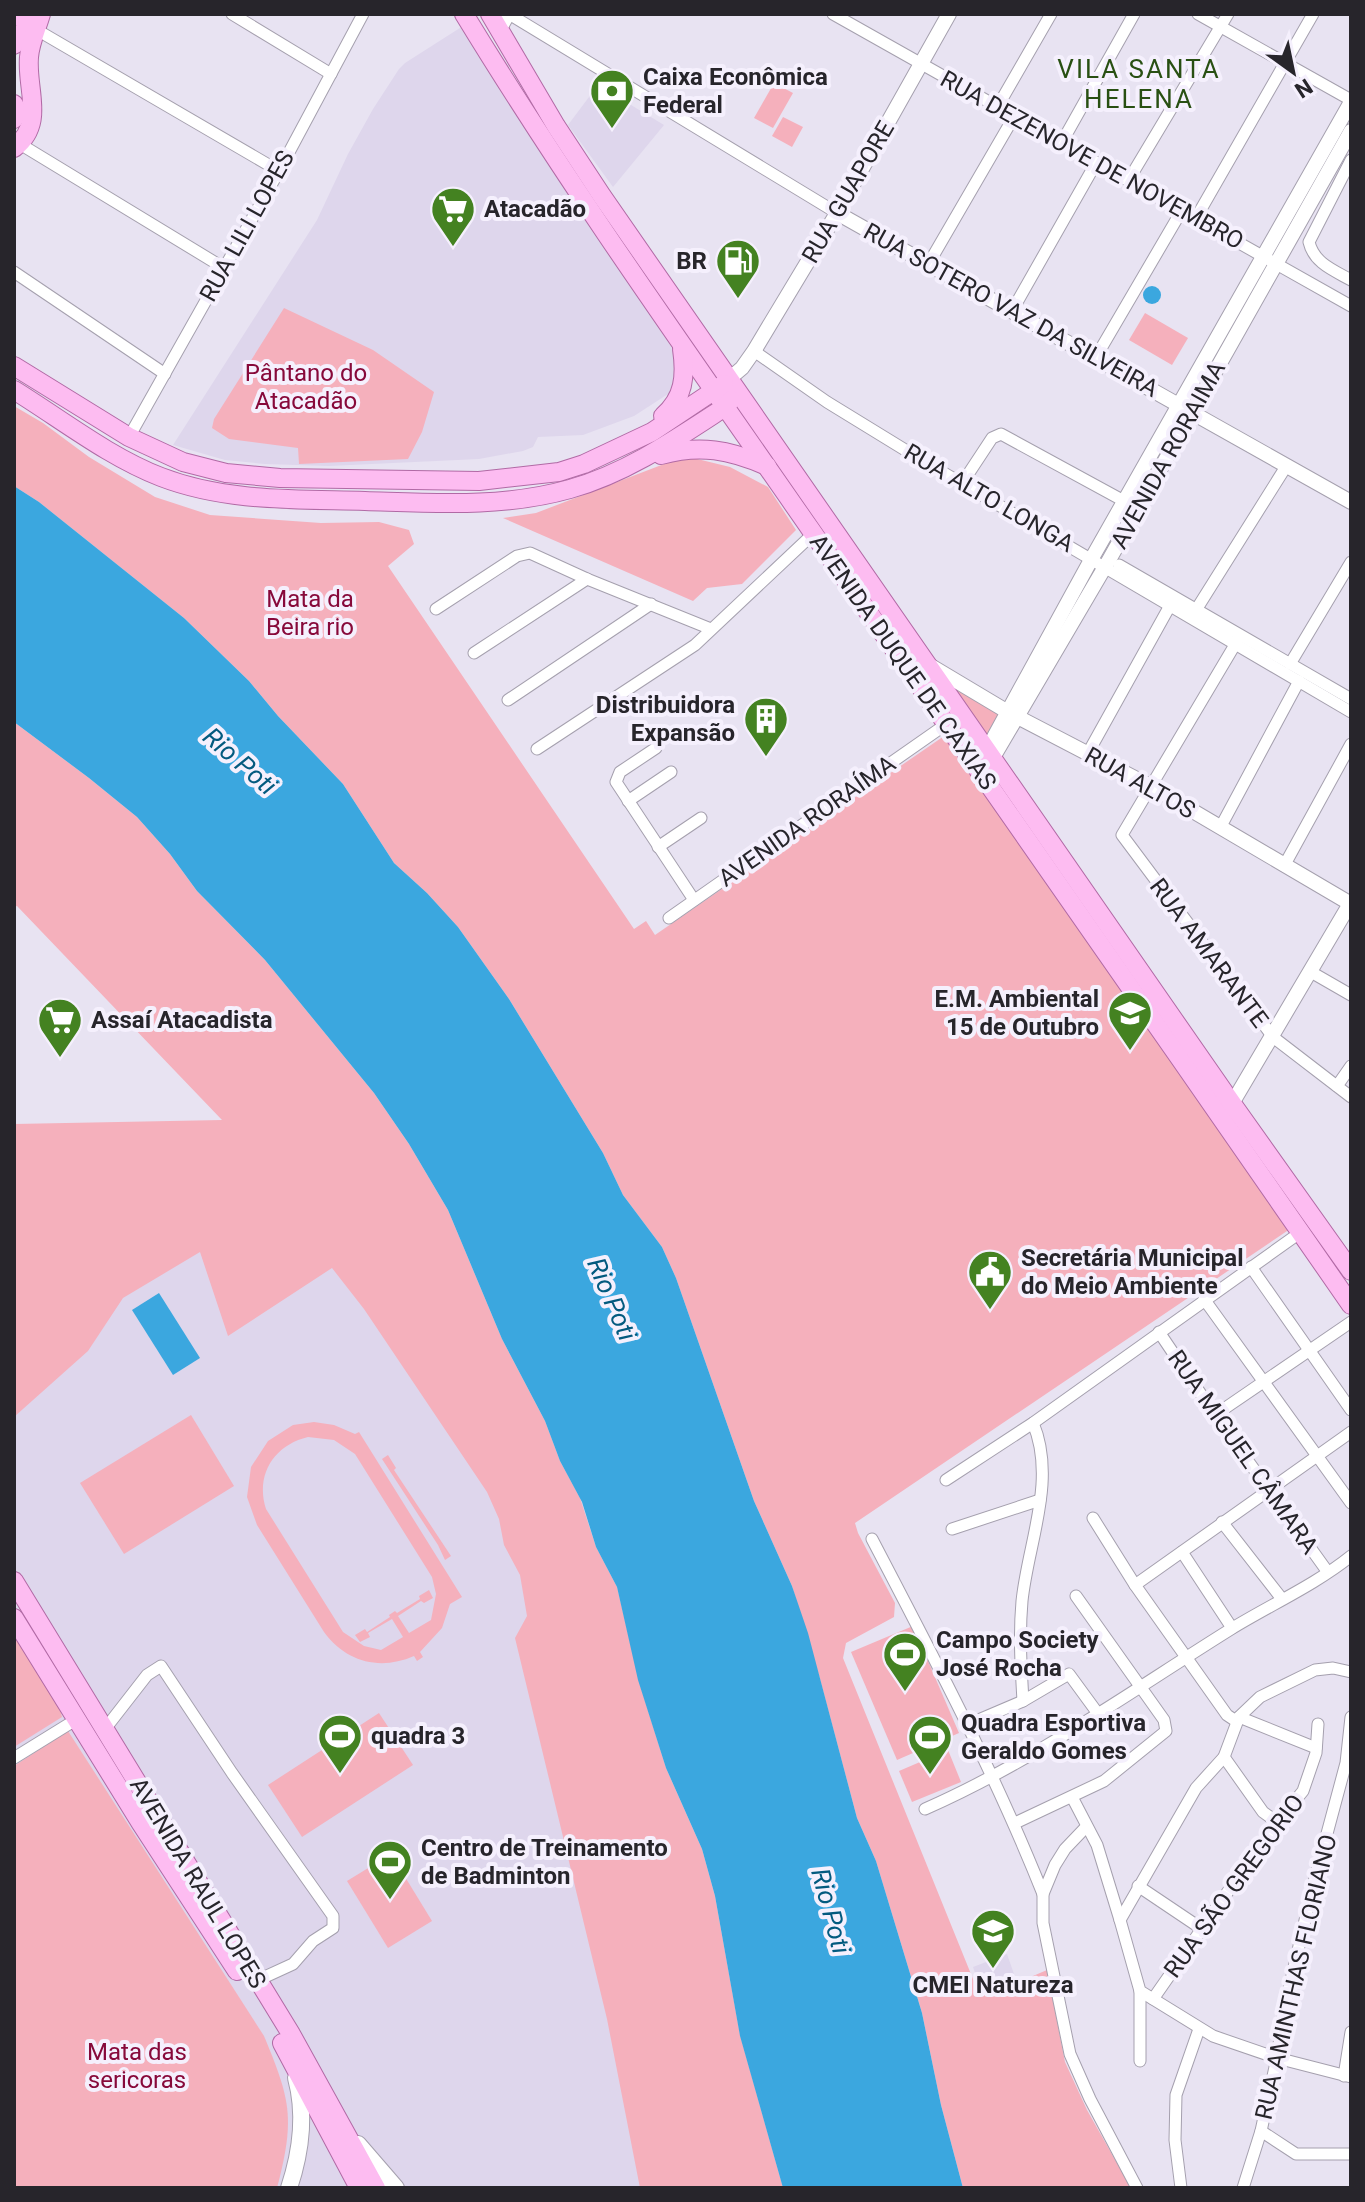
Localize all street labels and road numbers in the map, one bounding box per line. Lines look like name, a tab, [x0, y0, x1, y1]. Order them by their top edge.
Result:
street label: RUA DEZENOVE DE NOVEMBRO	[936, 65, 1248, 255]
street label: RUA GUAPORE	[796, 116, 900, 268]
street label: RUA LILI LOPES	[194, 146, 300, 306]
street label: RUA SOTERO VAZ DA SILVEIRA	[859, 217, 1163, 403]
street label: AVENIDA RORAIMA	[1105, 356, 1231, 553]
street label: RUA ALTO LONGA	[899, 438, 1079, 558]
street label: AVENIDA DUQUE DE CAXIAS	[804, 529, 1002, 795]
street label: RUA ALTOS	[1080, 741, 1200, 825]
street label: AVENIDA RORAÍMA	[713, 749, 901, 893]
street label: RUA AMARANTE	[1144, 873, 1274, 1033]
street label: RUA MIGUEL CÂMARA	[1162, 1345, 1324, 1559]
street label: AVENIDA RAUL LOPES	[124, 1773, 272, 1993]
street label: RUA SÃO GREGORIO	[1158, 1789, 1310, 1983]
street label: RUA AMINTHAS FLORIANO	[1250, 1832, 1342, 2122]

